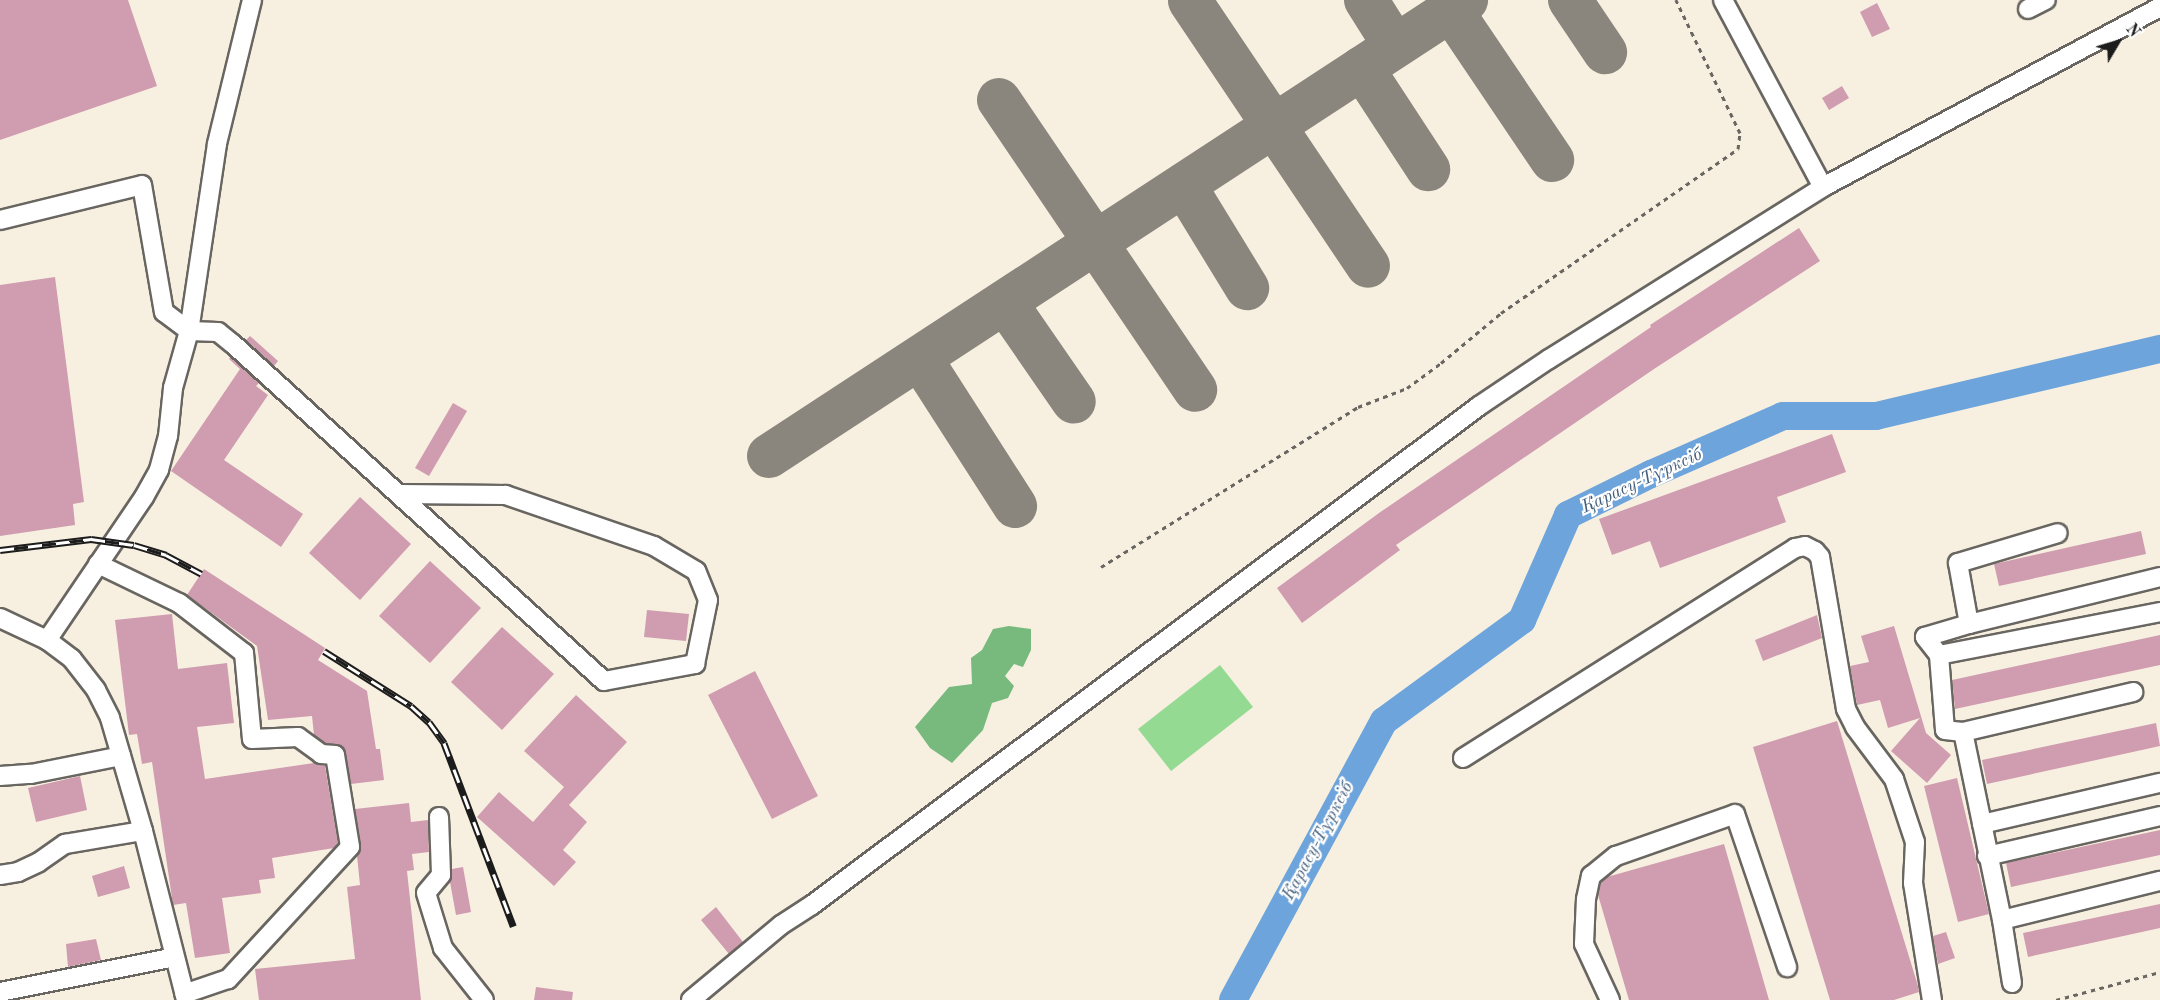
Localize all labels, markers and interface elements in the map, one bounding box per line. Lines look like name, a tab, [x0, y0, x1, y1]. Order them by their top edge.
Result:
north arrow	[2088, 12, 2148, 72]
text: N	[2122, 21, 2142, 41]
water label: Қарасу-Түрксіб	[1578, 444, 1706, 518]
water label: Қарасу-Түрксіб	[1278, 778, 1358, 904]

